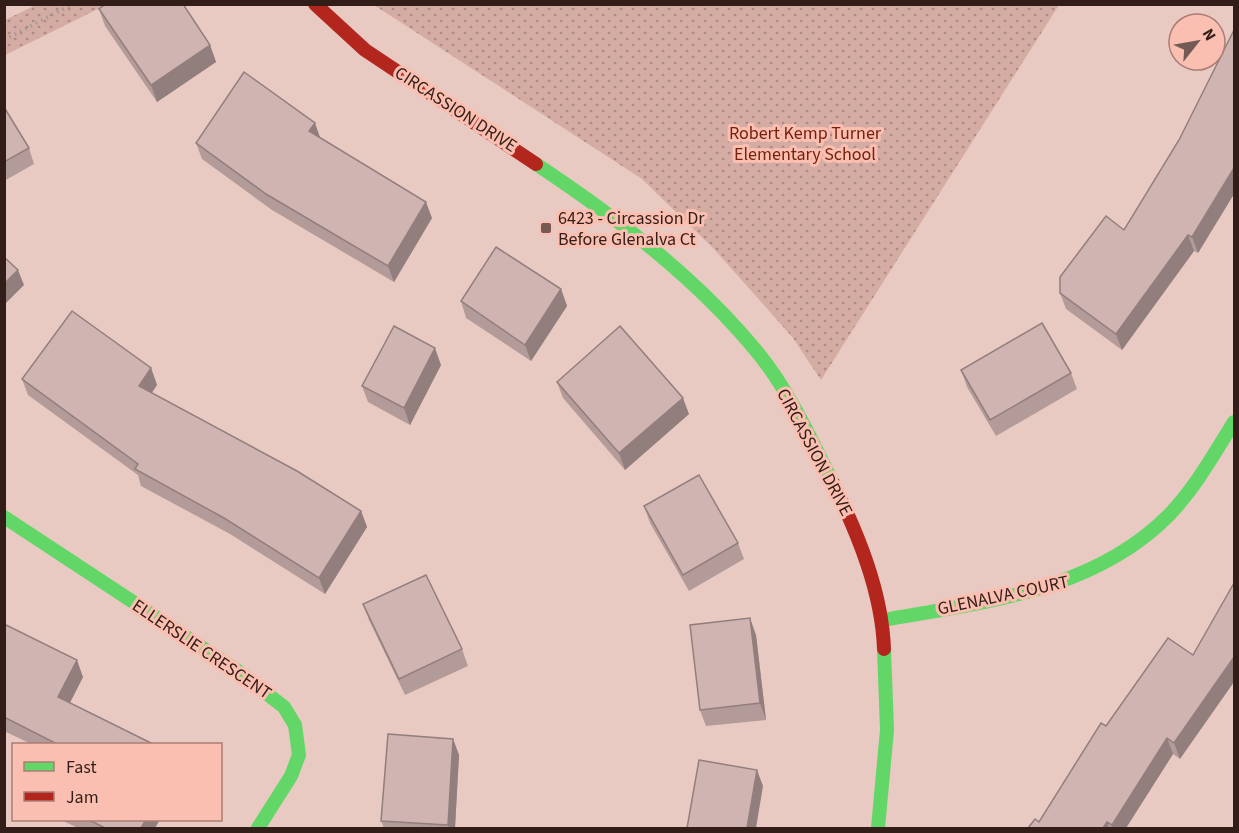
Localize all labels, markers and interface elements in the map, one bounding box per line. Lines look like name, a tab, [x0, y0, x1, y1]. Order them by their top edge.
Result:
north arrow	[1167, 12, 1227, 72]
text: N	[1197, 25, 1221, 45]
street label: CIRCASSION DRIVE	[390, 61, 522, 158]
park label: Robert Kemp Turner Elementary School	[729, 121, 882, 167]
place label: 6423 - Circassion Dr Before Glenalva Ct	[558, 206, 705, 252]
marker: 6423 - Circassion Dr Before Glenalva Ct	[539, 221, 553, 235]
street label: CIRCASSION DRIVE	[770, 384, 859, 520]
street label: GLENALVA COURT	[935, 569, 1071, 622]
street label: ELLERSLIE CRESCENT	[127, 593, 277, 706]
legend	[12, 743, 222, 821]
text: Fast	[66, 755, 97, 780]
text: Jam	[66, 785, 99, 810]

